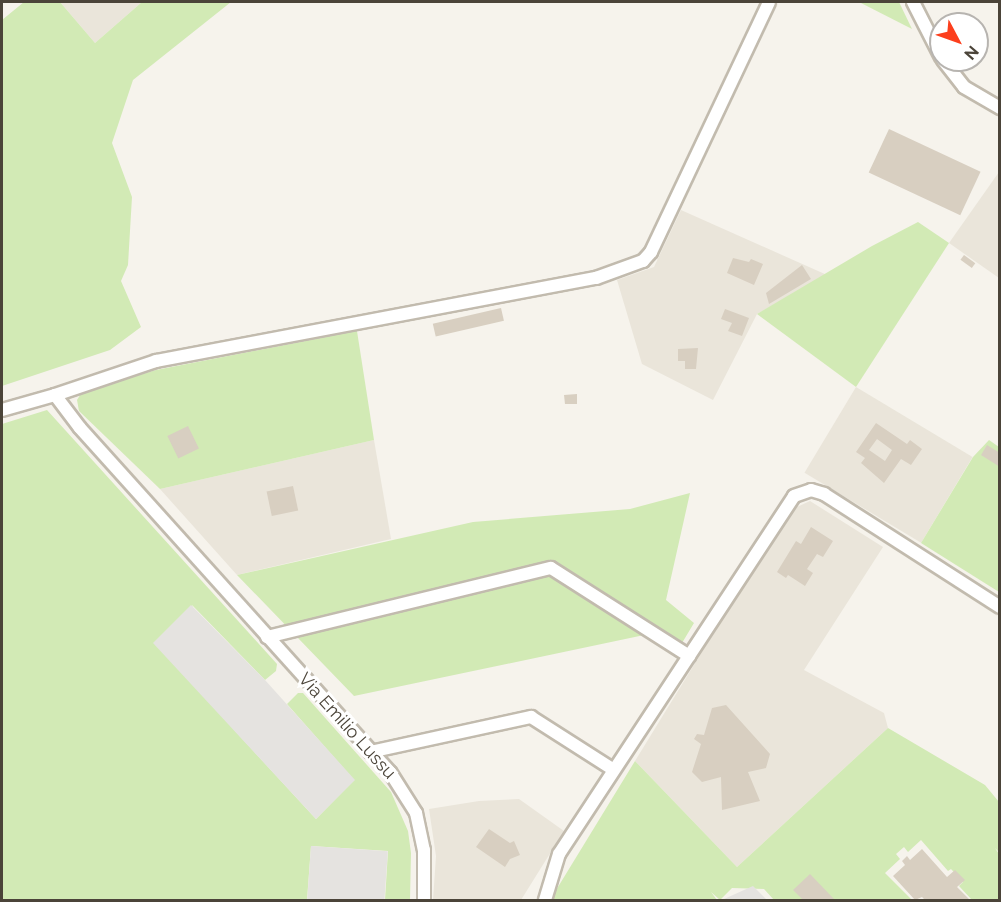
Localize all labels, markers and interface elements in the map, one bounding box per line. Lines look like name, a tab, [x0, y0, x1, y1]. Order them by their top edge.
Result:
north arrow	[929, 12, 989, 72]
text: N	[960, 42, 983, 64]
street label: Via Emilio Lussu	[294, 669, 400, 783]

